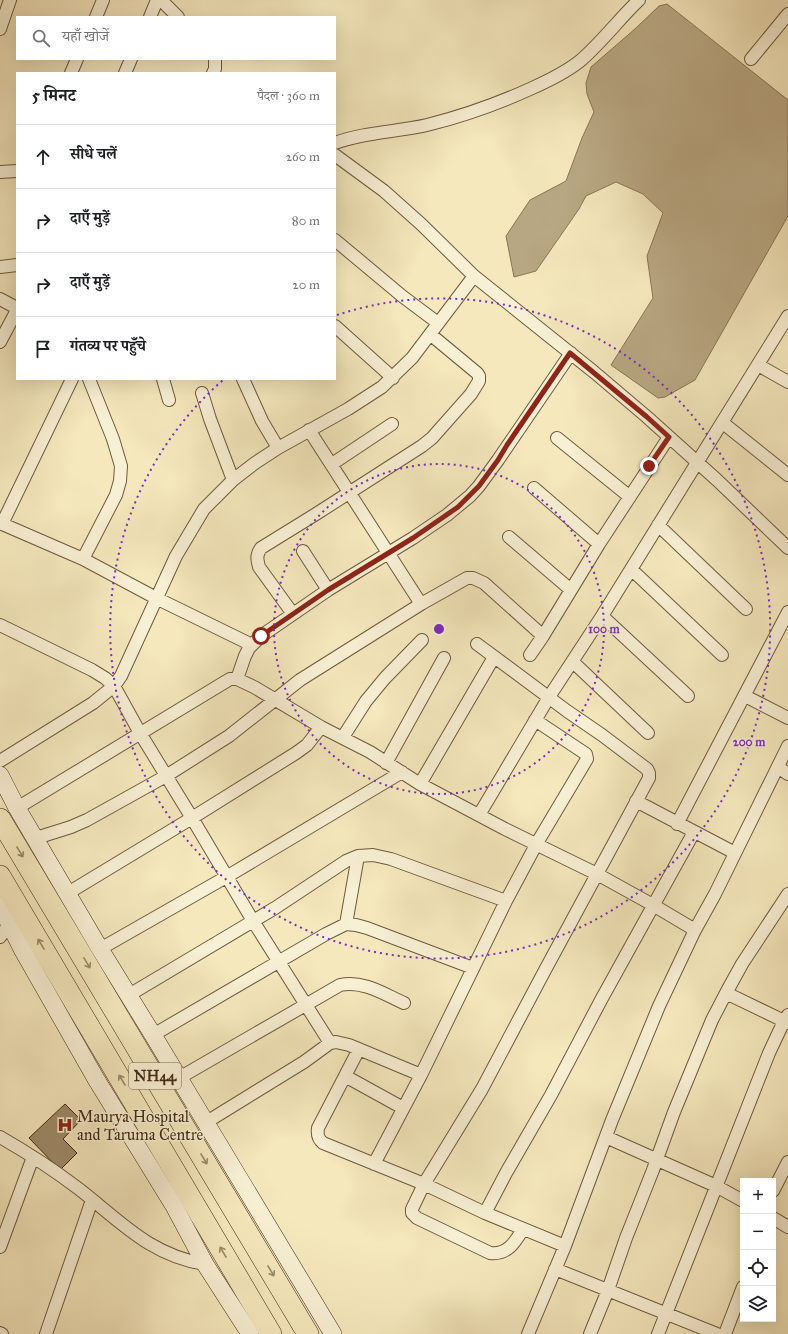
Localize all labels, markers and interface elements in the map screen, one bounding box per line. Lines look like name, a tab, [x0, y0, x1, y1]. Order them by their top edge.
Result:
search box	[16, 16, 336, 60]
icon: search	[30, 27, 52, 49]
text: यहाँ खोजें	[62, 27, 109, 45]
text: 5 मिनट	[32, 85, 76, 106]
text: पैदल · 360 m	[257, 88, 320, 104]
text: सीधे चलें	[70, 145, 117, 163]
icon: ahead	[32, 146, 54, 168]
text: 260 m	[286, 149, 320, 165]
text: दाएँ मुड़ें	[70, 209, 110, 227]
icon: right	[32, 210, 54, 232]
text: 80 m	[292, 213, 320, 229]
text: दाएँ मुड़ें	[70, 273, 110, 291]
icon: right	[32, 274, 54, 296]
text: 20 m	[292, 277, 320, 293]
text: गंतव्य पर पहुँचे	[70, 337, 146, 355]
icon: arrive	[32, 338, 54, 360]
route end	[640, 457, 658, 475]
centre of rings	[432, 622, 446, 636]
text: 100 m	[588, 622, 621, 636]
route start	[252, 627, 270, 645]
text: 200 m	[733, 735, 766, 749]
one-way arrow	[16, 846, 24, 857]
one-way arrow	[37, 939, 45, 950]
one-way arrow	[83, 957, 91, 968]
road number: NH44	[129, 1063, 181, 1089]
one-way arrow	[117, 1074, 125, 1086]
place label: Maurya Hospital and Taruma Centre	[77, 1107, 204, 1144]
hospital icon: Maurya Hospital and Taruma Centre	[56, 1116, 74, 1134]
one-way arrow	[200, 1153, 208, 1164]
map controls	[740, 1178, 776, 1322]
button: +	[740, 1178, 776, 1214]
button: −	[740, 1214, 776, 1250]
one-way arrow	[219, 1246, 227, 1258]
button: locate	[740, 1250, 776, 1286]
one-way arrow	[267, 1265, 275, 1277]
button: layers	[740, 1286, 776, 1322]

